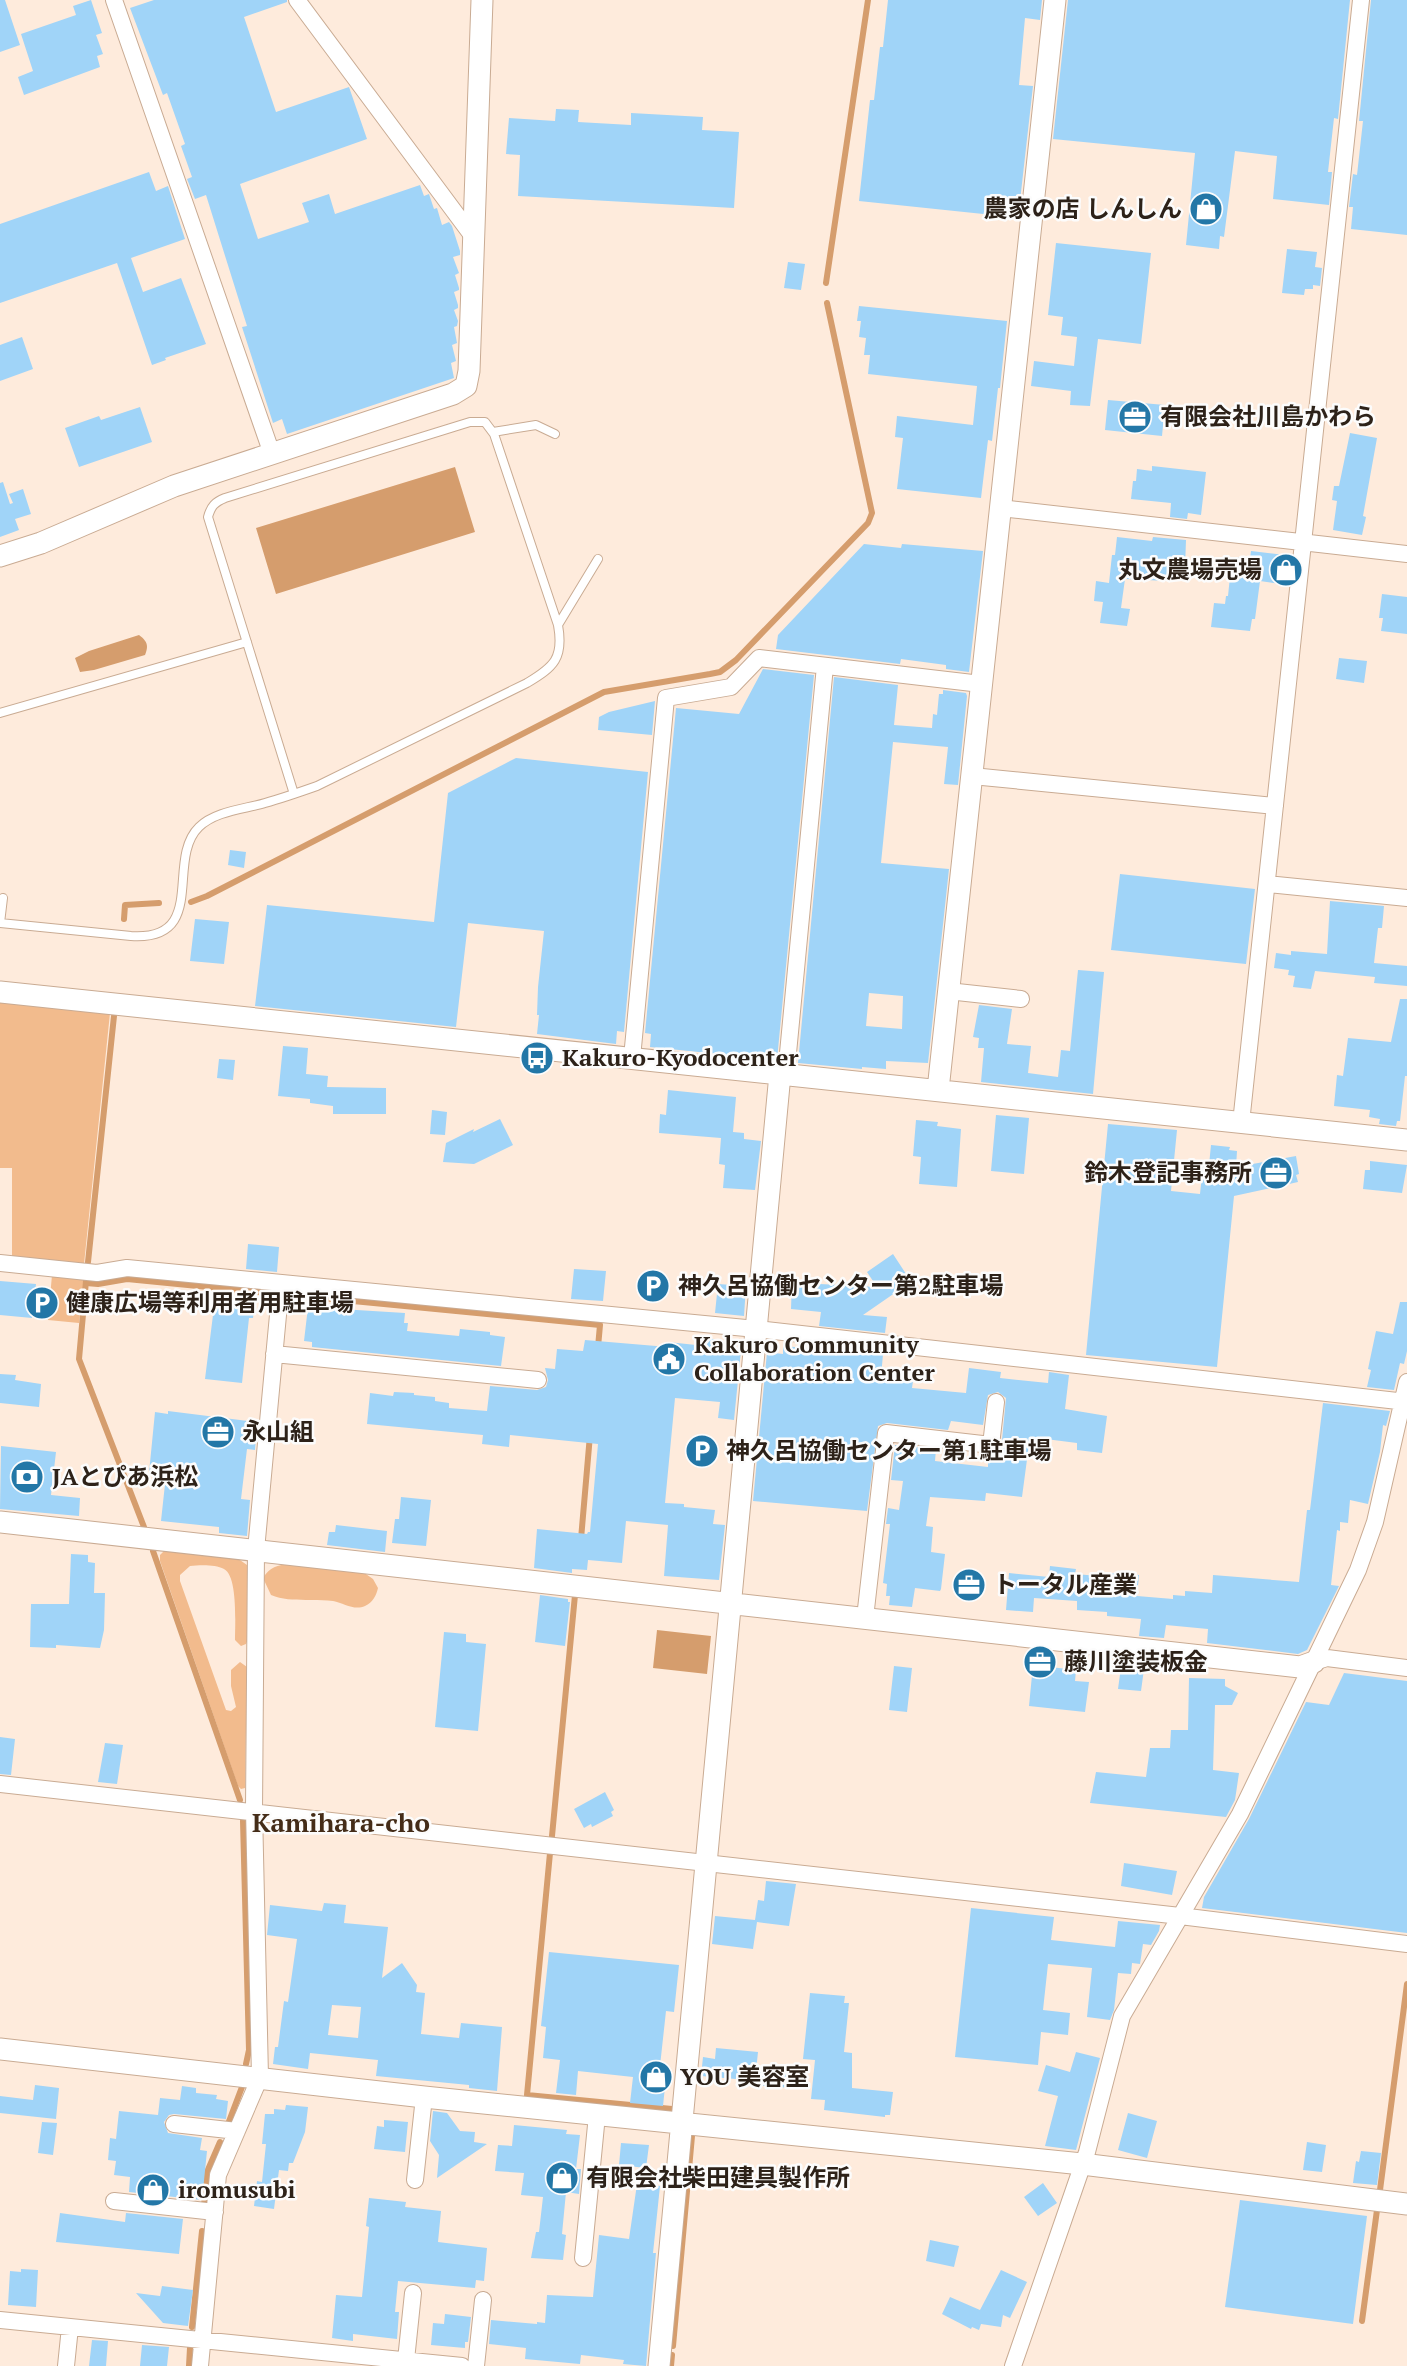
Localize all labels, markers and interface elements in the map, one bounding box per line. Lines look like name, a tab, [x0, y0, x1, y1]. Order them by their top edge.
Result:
shop icon: 農家の店 しんしん	[1187, 190, 1225, 228]
place label: 農家の店 しんしん	[984, 192, 1182, 224]
office icon: 有限会社川島かわら	[1116, 398, 1154, 436]
place label: 有限会社川島かわら	[1160, 400, 1376, 432]
shop icon: 丸文農場売場	[1267, 551, 1305, 589]
place label: 丸文農場売場	[1118, 553, 1262, 585]
bus stop icon: Kakuro-Kyodocenter	[518, 1039, 556, 1077]
place label: Kakuro-Kyodocenter	[562, 1041, 799, 1073]
office icon: 鈴木登記事務所	[1257, 1154, 1295, 1192]
place label: 鈴木登記事務所	[1084, 1156, 1252, 1188]
parking icon: 神久呂協働センター第2駐車場	[634, 1267, 672, 1305]
place label: 神久呂協働センター第2駐車場	[678, 1269, 1004, 1301]
parking icon: 健康広場等利用者用駐車場	[23, 1284, 61, 1322]
place label: 健康広場等利用者用駐車場	[66, 1286, 354, 1318]
place label: Kakuro Community Collaboration Center	[694, 1328, 935, 1388]
public building icon: Kakuro Community Collaboration Center	[650, 1340, 688, 1378]
office icon: 永山組	[199, 1413, 237, 1451]
place label: 永山組	[242, 1415, 314, 1447]
parking icon: 神久呂協働センター第1駐車場	[683, 1432, 721, 1470]
place label: 神久呂協働センター第1駐車場	[726, 1434, 1052, 1466]
bank icon: JAとぴあ浜松	[8, 1458, 46, 1496]
place label: JAとぴあ浜松	[52, 1460, 198, 1492]
office icon: トータル産業	[950, 1566, 988, 1604]
place label: トータル産業	[993, 1568, 1137, 1600]
office icon: 藤川塗装板金	[1021, 1643, 1059, 1681]
place label: 藤川塗装板金	[1064, 1645, 1208, 1677]
district label: Kamihara-cho	[252, 1805, 430, 1839]
shop icon: YOU 美容室	[637, 2058, 675, 2096]
place label: YOU 美容室	[680, 2060, 809, 2092]
shop icon: 有限会社柴田建具製作所	[543, 2159, 581, 2197]
place label: 有限会社柴田建具製作所	[586, 2161, 850, 2193]
shop icon: iromusubi	[134, 2171, 172, 2209]
place label: iromusubi	[178, 2173, 296, 2205]

